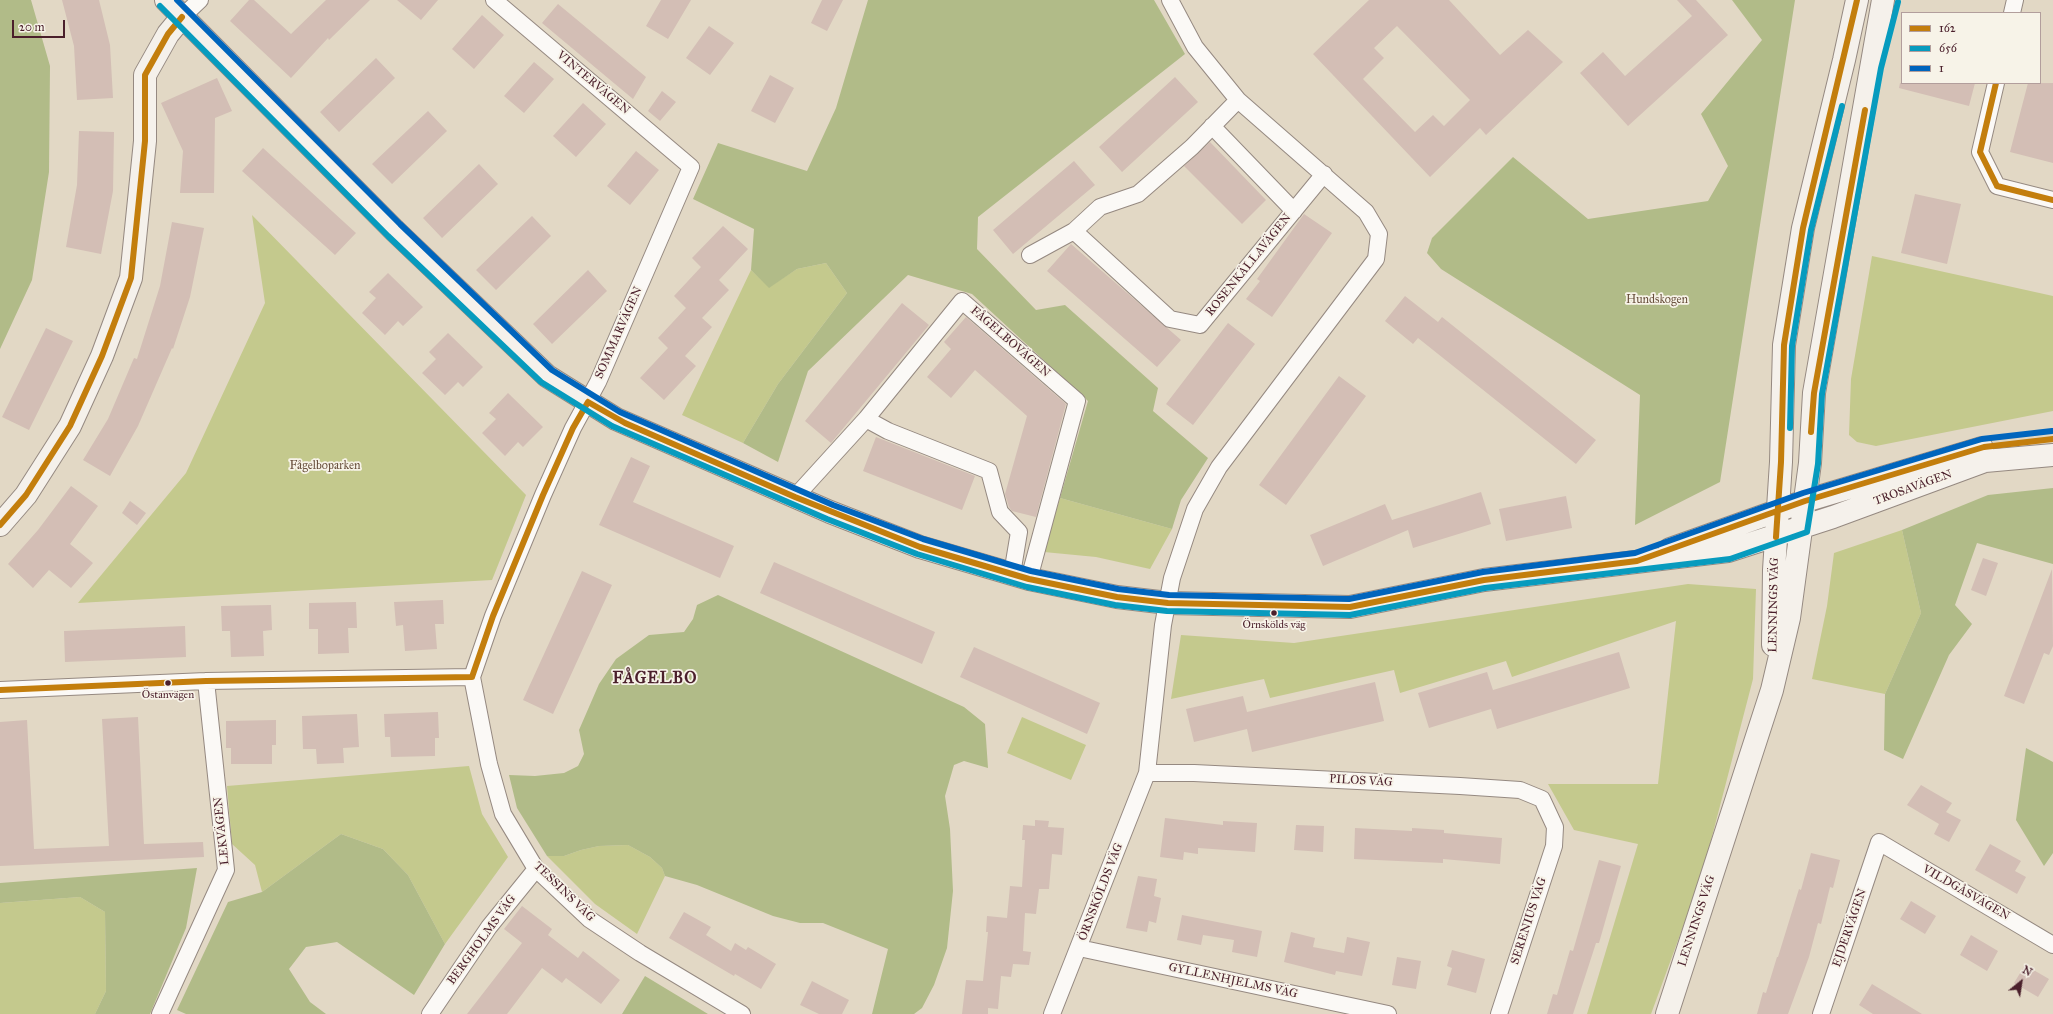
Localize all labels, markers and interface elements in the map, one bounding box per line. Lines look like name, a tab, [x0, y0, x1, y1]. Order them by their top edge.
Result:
scale bar	[14, 12, 67, 38]
legend	[1901, 12, 2041, 84]
text: 20 m	[19, 20, 45, 34]
text: 162	[1939, 21, 1956, 35]
text: 656	[1939, 41, 1957, 55]
street label: VINTERVÄGEN	[553, 48, 633, 118]
text: 1	[1939, 61, 1944, 75]
street label: ROSENKÄLLAVÄGEN	[1203, 211, 1295, 319]
street label: SOMMARVÄGEN	[592, 285, 646, 381]
park label: Hundskogen	[1626, 293, 1688, 307]
street label: FÅGELBOVÄGEN	[967, 303, 1053, 381]
park label: Fågelboparken	[290, 459, 360, 473]
street label: TROSAVÄGEN	[1872, 467, 1954, 509]
street label: LENNINGS VÄG	[1766, 557, 1782, 653]
marker: Örnskölds väg	[1269, 608, 1279, 618]
place label: Örnskölds väg	[1243, 618, 1305, 632]
district label: FÅGELBO	[613, 669, 697, 689]
marker: Östanvägen	[163, 678, 173, 688]
place label: Östanvägen	[142, 688, 194, 702]
street label: PILOS VÄG	[1329, 772, 1393, 790]
street label: LEKVÄGEN	[211, 796, 233, 866]
street label: ÖRNSKÖLDS VÄG	[1076, 841, 1126, 943]
street label: TESSINS VÄG	[530, 859, 598, 925]
street label: VILDGÅSVÄGEN	[1920, 862, 2012, 924]
street label: LENNINGS VÄG	[1675, 873, 1719, 969]
street label: SERENIUS VÄG	[1508, 876, 1550, 966]
street label: EJDERVÄGEN	[1830, 887, 1870, 969]
street label: BERGHOLMS VÄG	[445, 892, 519, 988]
street label: GYLLENHJELMS VÄG	[1167, 960, 1299, 1002]
north arrow	[2001, 962, 2041, 1002]
text: N	[2020, 963, 2035, 979]

